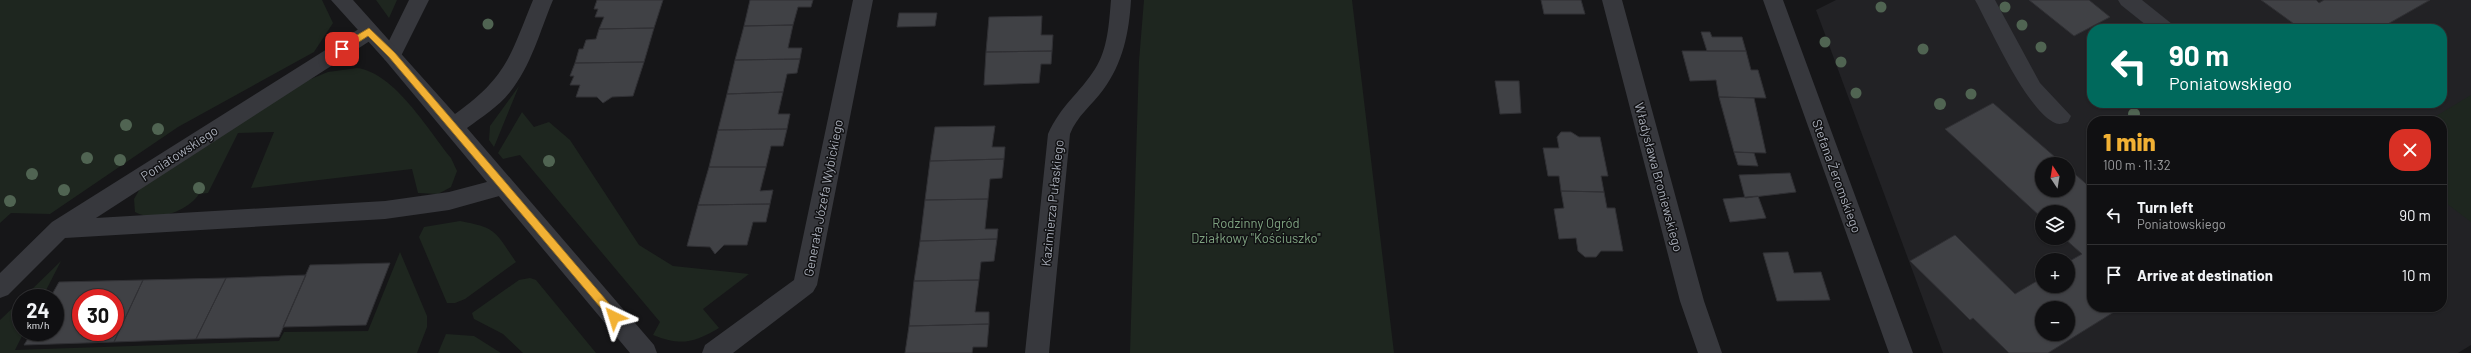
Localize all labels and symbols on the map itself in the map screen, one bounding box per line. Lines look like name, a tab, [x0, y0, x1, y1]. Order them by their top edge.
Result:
pin	[325, 32, 359, 66]
street label: Władysława Broniewskiego	[1631, 101, 1687, 253]
street label: Stefana Żeromskiego	[1809, 117, 1865, 235]
street label: Generała Józefa Wybickiego	[800, 118, 846, 278]
street label: Poniatowskiego	[137, 122, 221, 184]
street label: Kazimierza Pułaskiego	[1037, 139, 1067, 267]
north arrow	[2035, 157, 2075, 197]
park label: Rodzinny Ogród Działkowy "Kościuszko"	[1191, 215, 1321, 246]
speed limit sign: 30	[72, 289, 124, 341]
position arrow	[593, 296, 635, 338]

